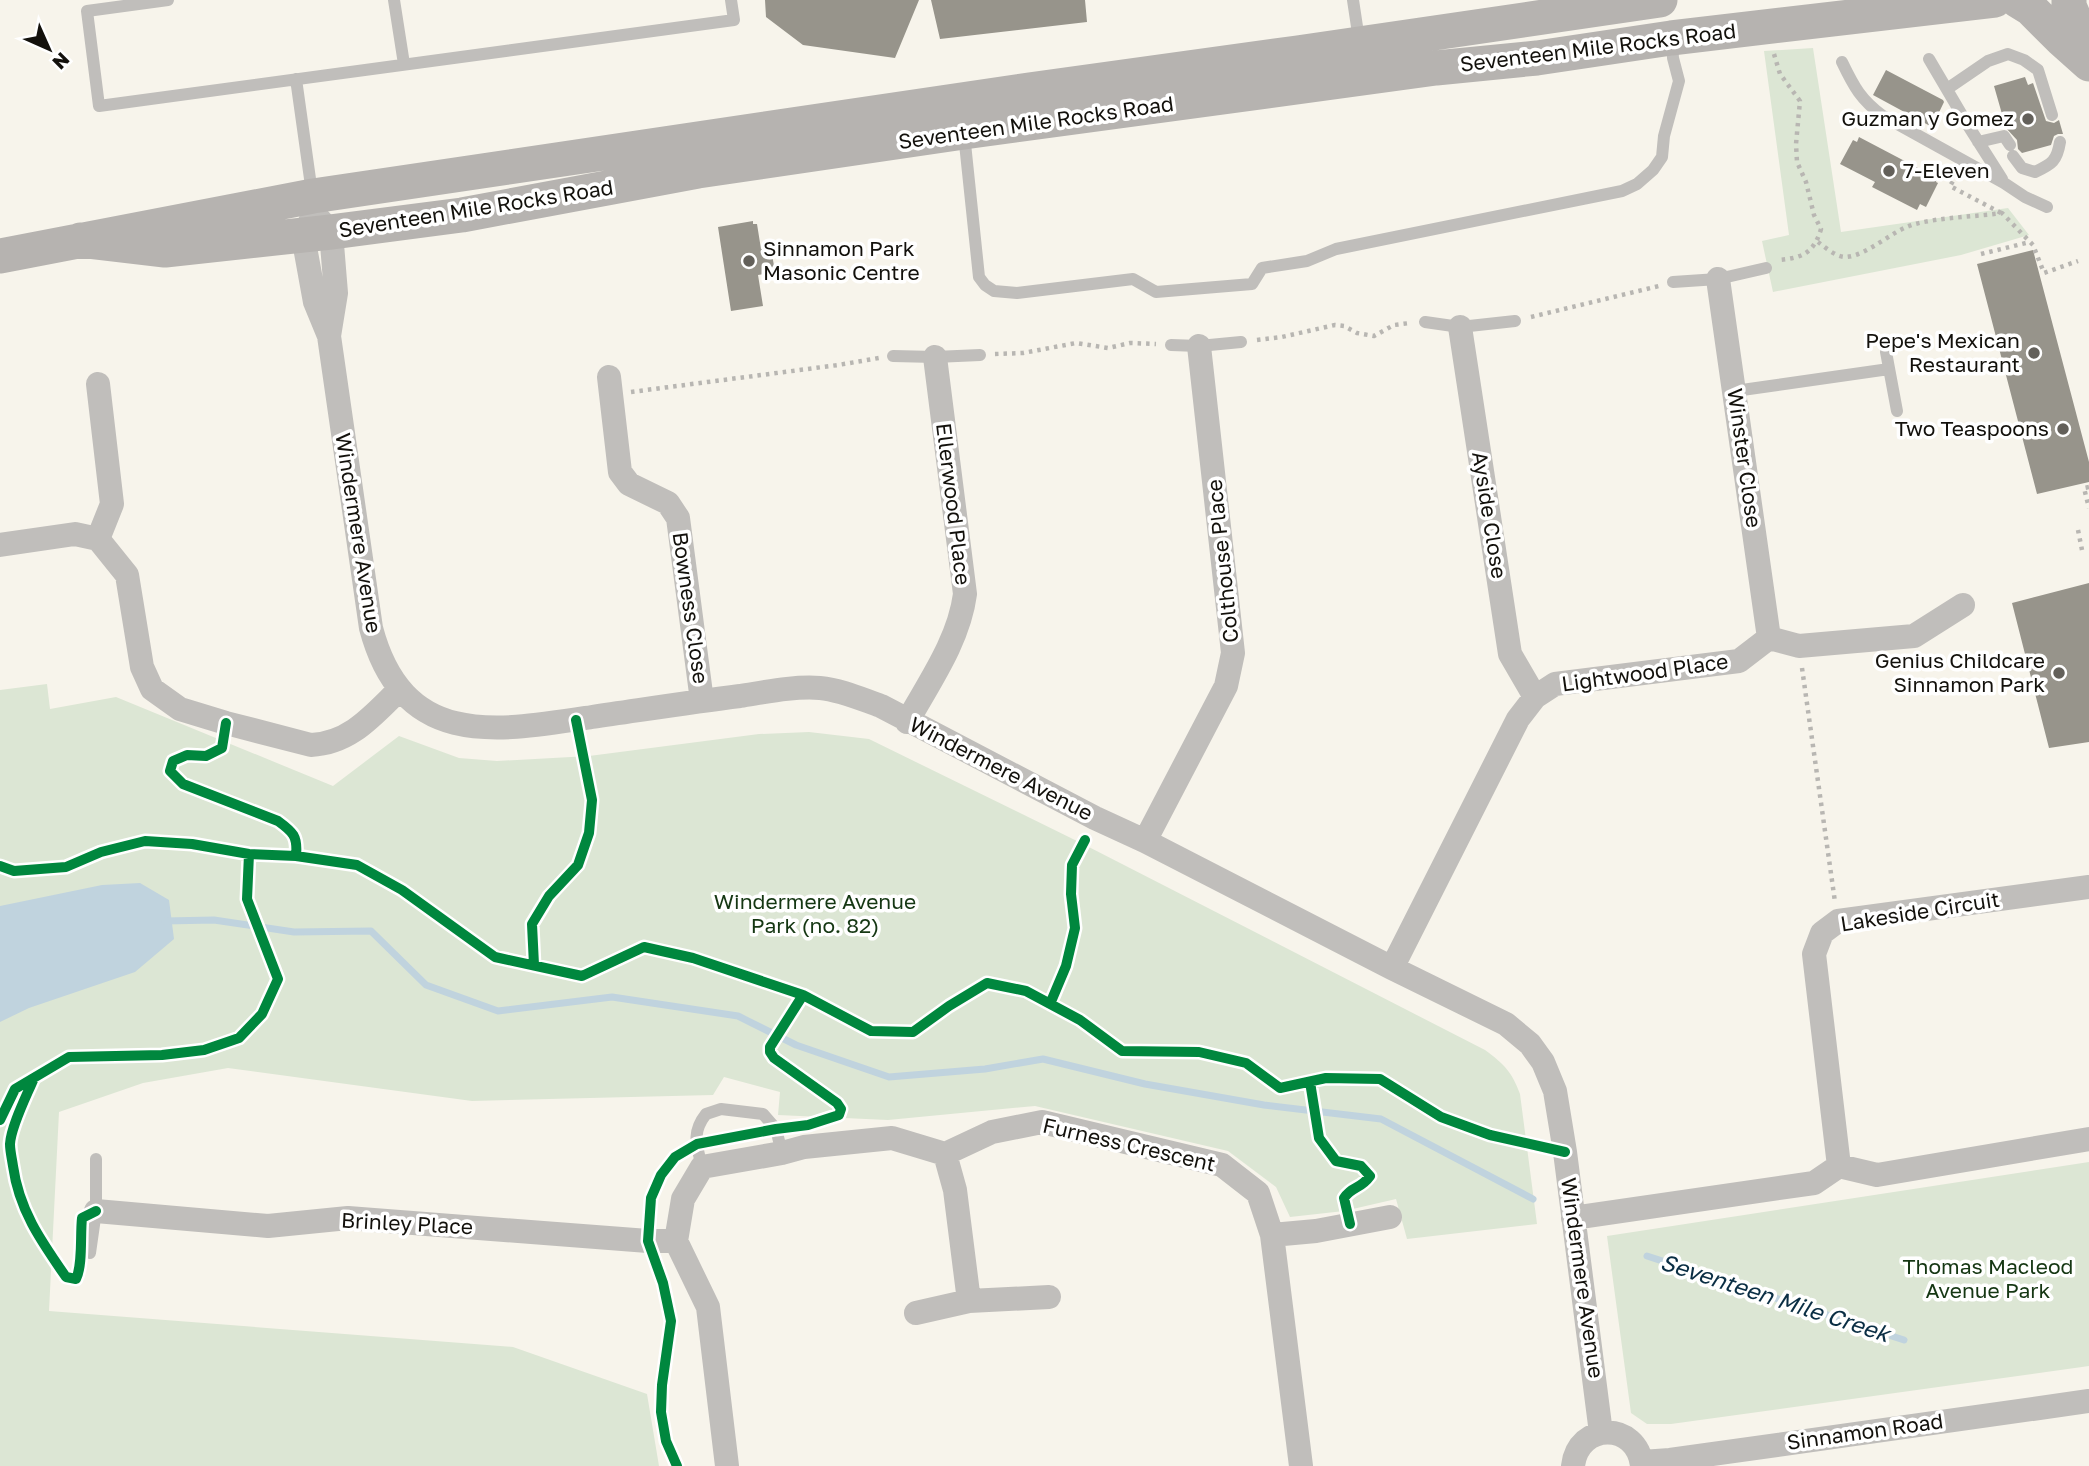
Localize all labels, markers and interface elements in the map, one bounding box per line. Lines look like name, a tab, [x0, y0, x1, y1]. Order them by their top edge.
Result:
north arrow	[14, 14, 84, 84]
street label: Seventeen Mile Rocks Road	[1458, 17, 1737, 77]
text: N	[48, 48, 75, 75]
street label: Seventeen Mile Rocks Road	[897, 90, 1175, 154]
place label: Guzman y Gomez	[1841, 105, 2014, 131]
marker: Guzman y Gomez	[2020, 111, 2036, 127]
place label: 7-Eleven	[1903, 157, 1990, 183]
marker: 7-Eleven	[1881, 163, 1897, 179]
street label: Seventeen Mile Rocks Road	[337, 173, 615, 243]
place label: Sinnamon Park Masonic Centre	[763, 235, 920, 285]
marker: Sinnamon Park Masonic Centre	[741, 253, 757, 269]
place label: Pepe's Mexican Restaurant	[1865, 327, 2020, 377]
marker: Pepe's Mexican Restaurant	[2026, 345, 2042, 361]
street label: Winster Close	[1722, 386, 1768, 529]
place label: Two Teaspoons	[1895, 415, 2049, 441]
street label: Ellerwood Place	[931, 421, 977, 586]
marker: Two Teaspoons	[2055, 421, 2071, 437]
street label: Windermere Avenue	[330, 431, 388, 635]
street label: Ayside Close	[1467, 449, 1513, 580]
street label: Colthouse Place	[1200, 478, 1244, 644]
street label: Bowness Close	[667, 530, 714, 685]
street label: Lightwood Place	[1560, 647, 1730, 697]
place label: Genius Childcare Sinnamon Park	[1875, 647, 2045, 697]
marker: Genius Childcare Sinnamon Park	[2051, 665, 2067, 681]
street label: Windermere Avenue	[905, 711, 1097, 826]
street label: Lakeside Circuit	[1838, 886, 2001, 936]
park label: Windermere Avenue Park (no. 82)	[714, 888, 916, 938]
street label: Furness Crescent	[1040, 1112, 1218, 1177]
street label: Windermere Avenue	[1556, 1176, 1610, 1380]
street label: Brinley Place	[340, 1207, 474, 1239]
water label: Seventeen Mile Creek	[1657, 1247, 1895, 1348]
park label: Thomas Macleod Avenue Park	[1903, 1253, 2073, 1303]
street label: Sinnamon Road	[1785, 1407, 1945, 1455]

